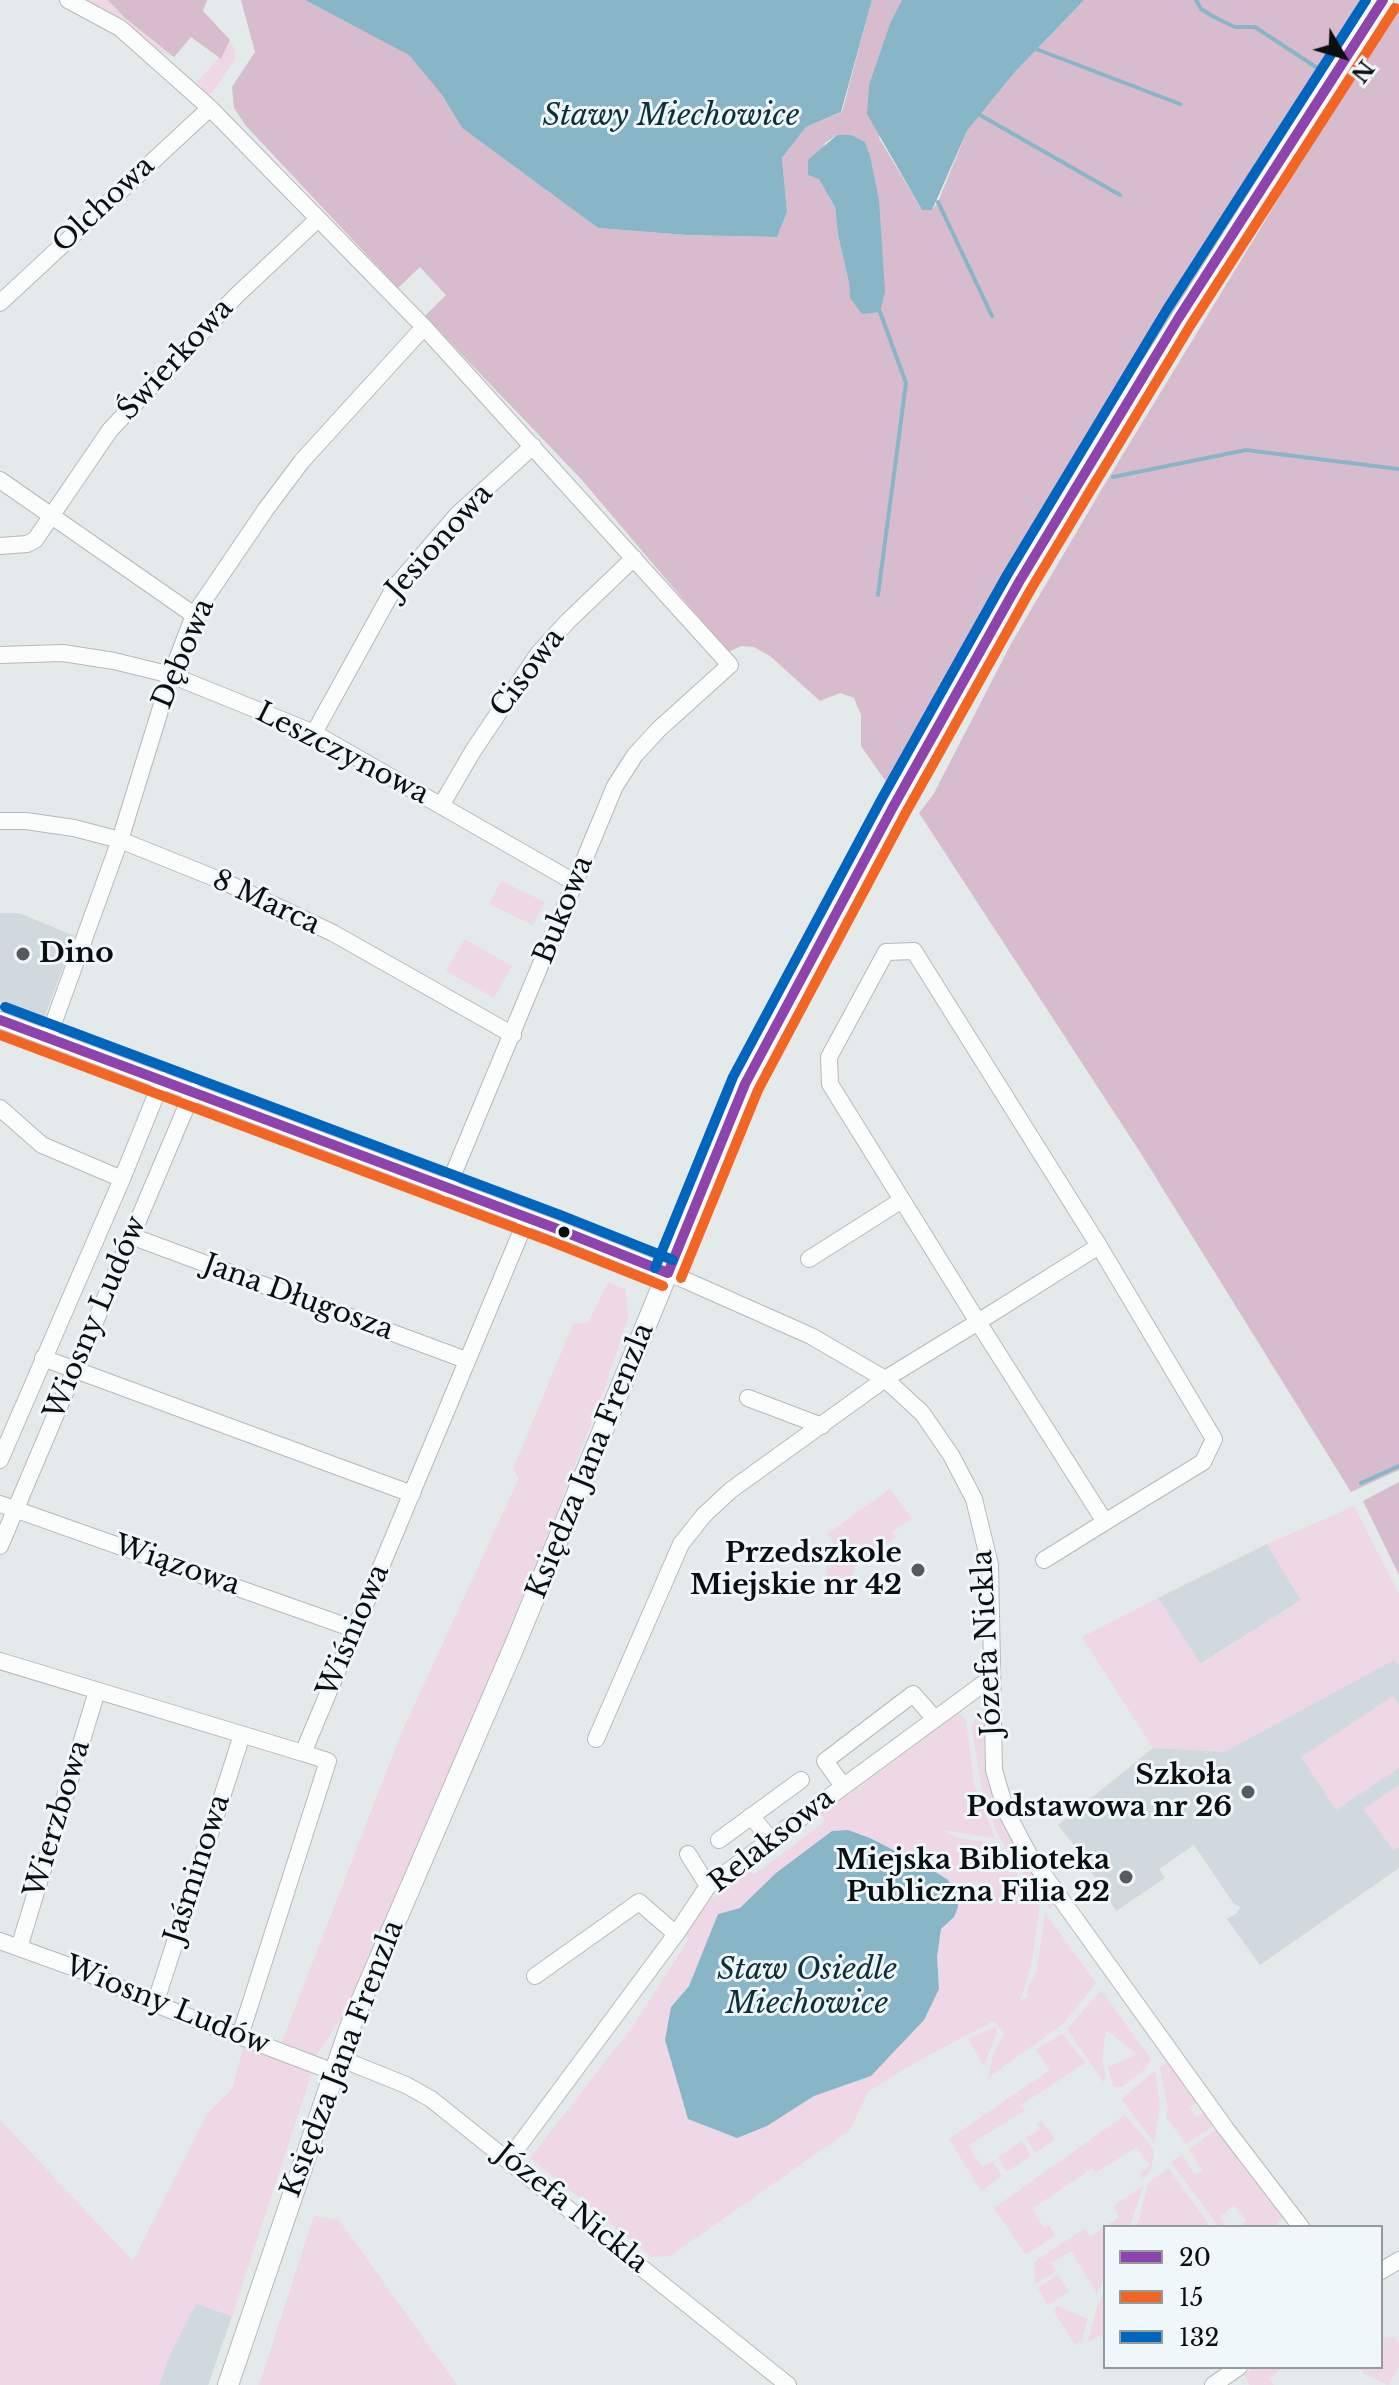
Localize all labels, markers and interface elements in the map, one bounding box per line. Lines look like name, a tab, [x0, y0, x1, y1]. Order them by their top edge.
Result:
north arrow	[1303, 16, 1383, 96]
text: N	[1345, 55, 1379, 88]
water label: Stawy Miechowice	[543, 99, 799, 135]
street label: Olchowa	[46, 150, 162, 260]
street label: Świerkowa	[111, 292, 241, 428]
street label: Jesionowa	[380, 478, 500, 606]
street label: Dębowa	[146, 594, 222, 714]
street label: Cisowa	[484, 622, 572, 724]
street label: Leszczynowa	[250, 696, 434, 812]
street label: Bukowa	[527, 851, 601, 969]
street label: 8 Marca	[207, 864, 325, 942]
place label: Dino	[39, 937, 114, 971]
marker: Dino	[14, 945, 32, 963]
street label: Wiosny Ludów	[38, 1211, 154, 1425]
unlabelled marker	[556, 1224, 572, 1240]
street label: Jana Długosza	[198, 1248, 398, 1348]
street label: Księdza Jana Frenzla	[520, 1319, 662, 1603]
street label: Wiązowa	[110, 1529, 244, 1603]
place label: Przedszkole Miejskie nr 42	[690, 1537, 902, 1603]
street label: Józefa Nickla	[966, 1549, 1010, 1737]
street label: Wiśniowa	[311, 1560, 397, 1702]
marker: Przedszkole Miejskie nr 42	[909, 1561, 927, 1579]
street label: Wierzbowa	[18, 1736, 98, 1902]
place label: Szkoła Podstawowa nr 26	[966, 1759, 1232, 1825]
street label: Relaksowa	[703, 1782, 841, 1900]
marker: Szkoła Podstawowa nr 26	[1239, 1783, 1257, 1801]
street label: Jaśminowa	[158, 1791, 238, 1947]
place label: Miejska Biblioteka Publiczna Filia 22	[835, 1844, 1110, 1910]
marker: Miejska Biblioteka Publiczna Filia 22	[1117, 1868, 1135, 1886]
street label: Księdza Jana Frenzla	[275, 1916, 411, 2202]
street label: Wiosny Ludów	[60, 1950, 274, 2062]
water label: Staw Osiedle Miechowice	[717, 1953, 897, 2024]
street label: Józefa Nickla	[488, 2137, 654, 2281]
legend	[1103, 2225, 1383, 2369]
text: 20	[1179, 2243, 1211, 2272]
text: 15	[1179, 2283, 1203, 2312]
text: 132	[1179, 2323, 1219, 2352]

